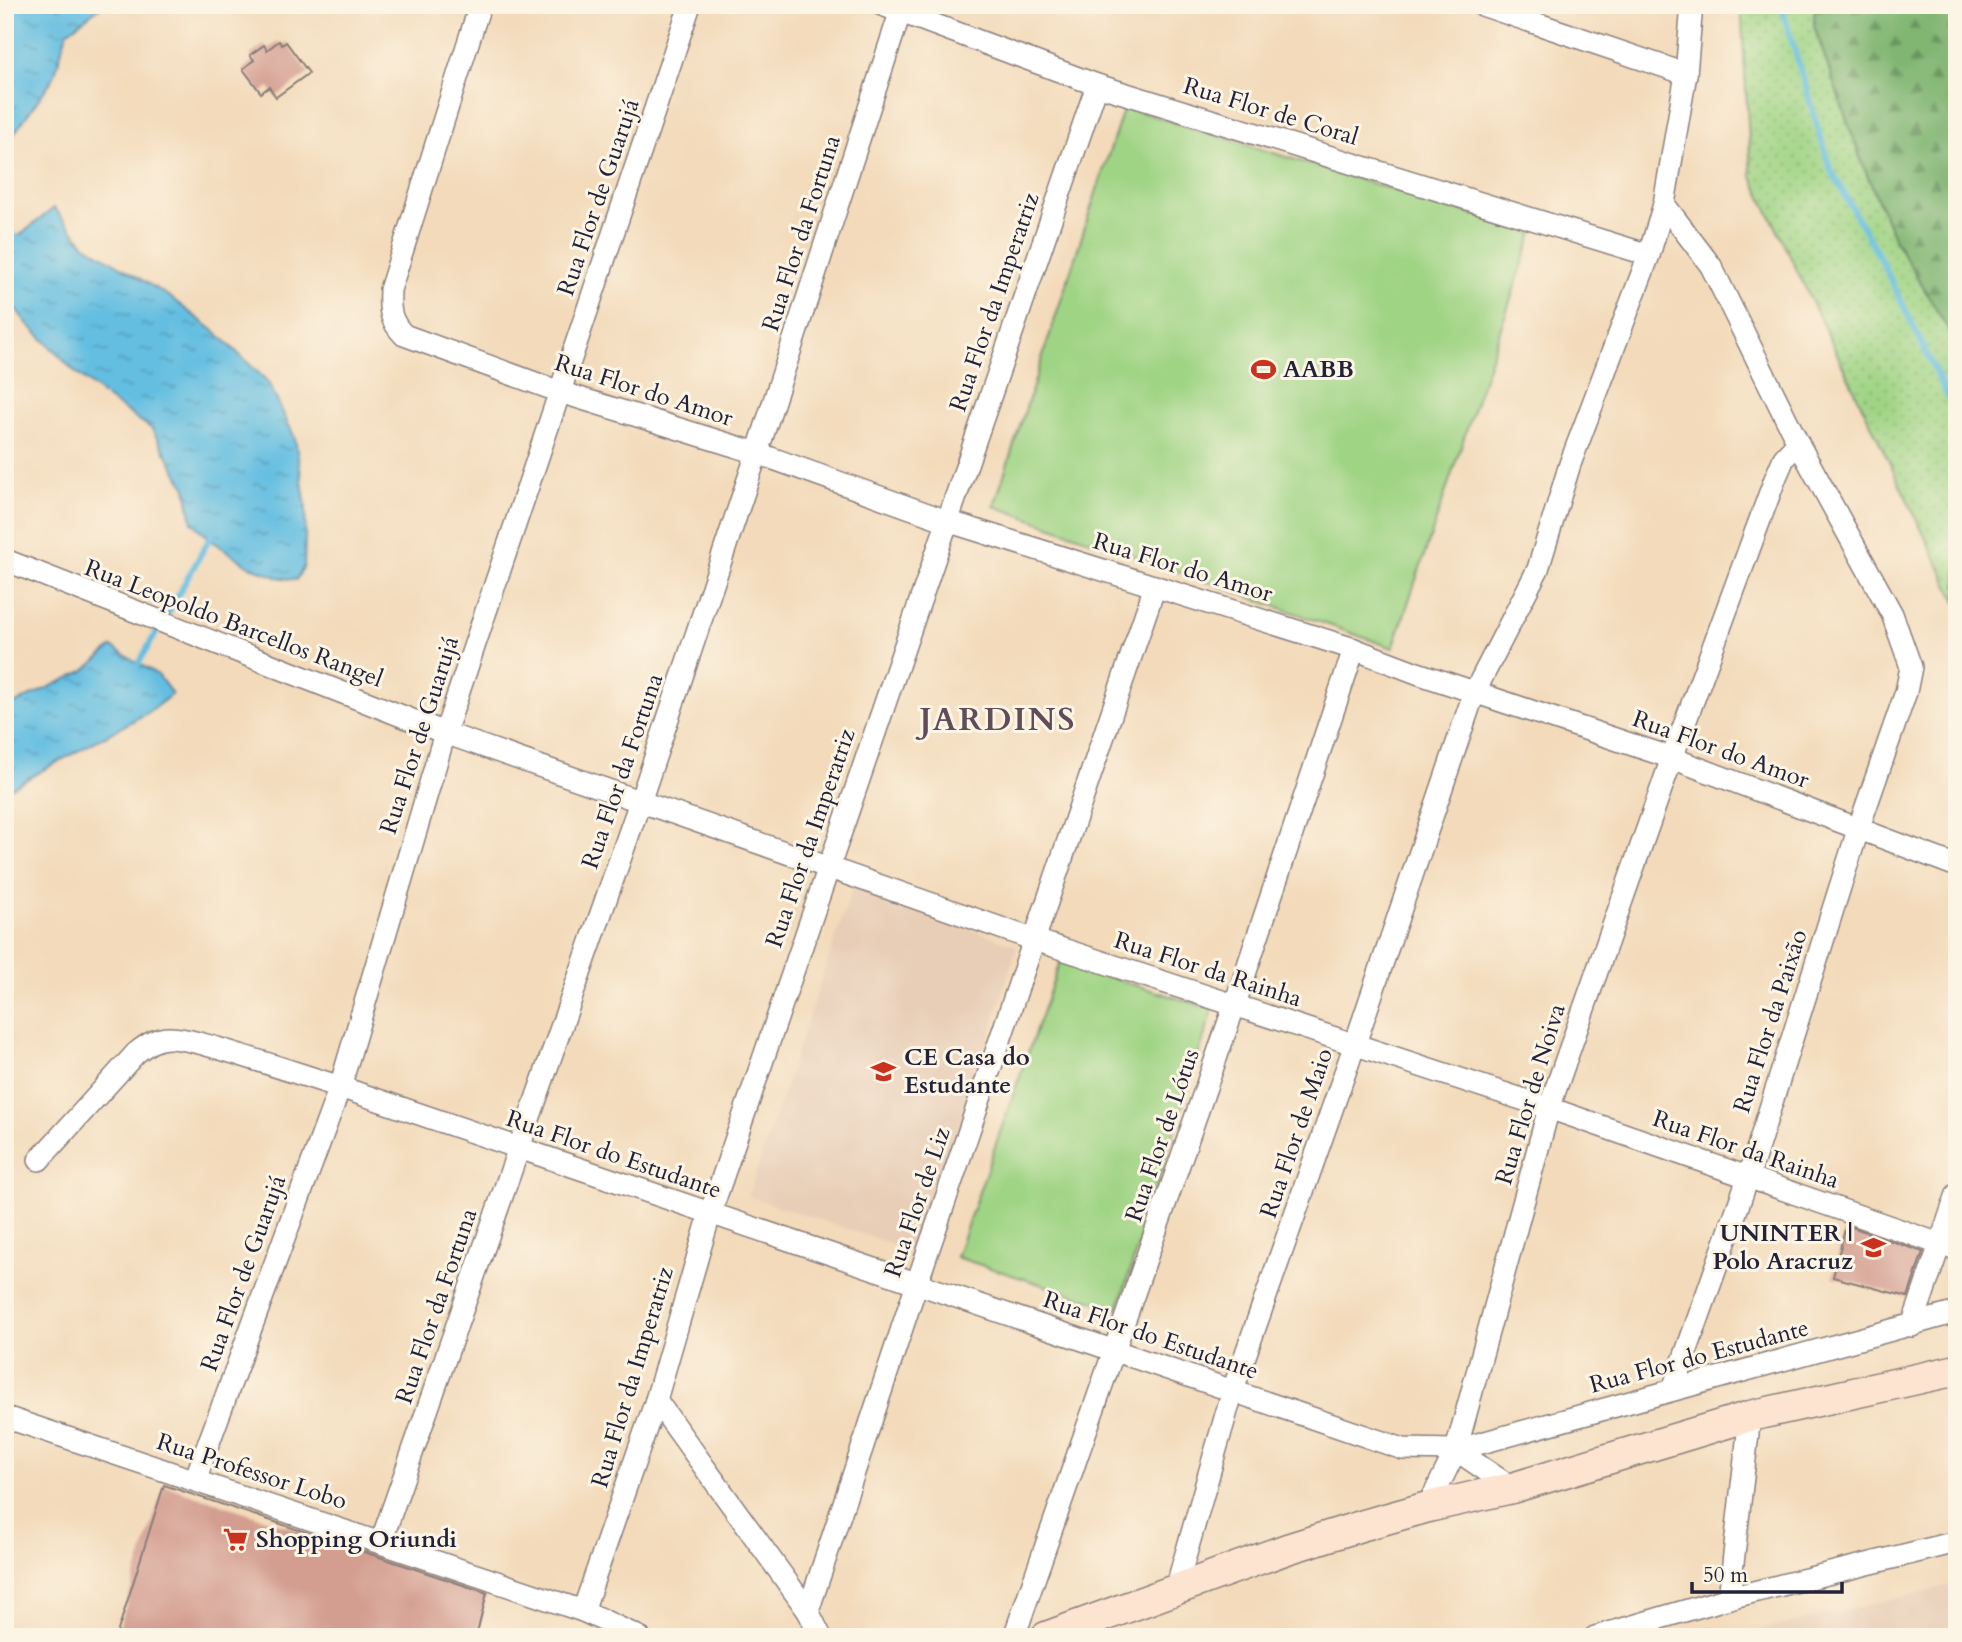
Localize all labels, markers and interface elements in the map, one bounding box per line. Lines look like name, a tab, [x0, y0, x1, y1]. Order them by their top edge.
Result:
street label: Rua Flor de Coral	[1179, 69, 1362, 154]
street label: Rua Flor de Guarujá	[549, 94, 648, 300]
street label: Rua Flor da Fortuna	[754, 130, 849, 335]
street label: Rua Flor da Imperatriz	[942, 188, 1047, 416]
street label: Rua Flor do Amor	[550, 346, 738, 435]
place label: AABB	[1283, 353, 1354, 386]
sports icon: AABB	[1249, 355, 1277, 383]
street label: Rua Flor do Amor	[1089, 525, 1277, 610]
street label: Rua Leopoldo Barcellos Rangel	[80, 551, 388, 696]
street label: Rua Flor de Guarujá	[372, 631, 467, 838]
street label: Rua Flor da Fortuna	[574, 669, 672, 873]
district label: JARDINS	[915, 698, 1077, 742]
street label: Rua Flor do Amor	[1628, 702, 1814, 797]
street label: Rua Flor da Imperatriz	[758, 724, 863, 952]
street label: Rua Flor da Rainha	[1110, 924, 1306, 1016]
street label: Rua Flor da Paixão	[1725, 925, 1816, 1117]
street label: Rua Flor de Noiva	[1487, 999, 1574, 1189]
place label: CE Casa do Estudante	[904, 1041, 1030, 1102]
street label: Rua Flor de Lótus	[1117, 1044, 1208, 1226]
street label: Rua Flor de Maio	[1252, 1044, 1341, 1222]
school or university icon: CE Casa do Estudante	[870, 1057, 898, 1085]
street label: Rua Flor do Estudante	[502, 1102, 726, 1207]
street label: Rua Flor da Rainha	[1648, 1102, 1844, 1197]
street label: Rua Flor de Liz	[876, 1122, 959, 1282]
street label: Rua Flor de Guarujá	[193, 1170, 294, 1376]
street label: Rua Flor da Fortuna	[388, 1204, 486, 1408]
place label: UNINTER | Polo Aracruz	[1713, 1217, 1853, 1278]
school or university icon: UNINTER | Polo Aracruz	[1859, 1233, 1887, 1261]
street label: Rua Flor da Imperatriz	[583, 1262, 682, 1492]
street label: Rua Flor do Estudante	[1039, 1283, 1263, 1388]
street label: Rua Flor do Estudante	[1586, 1311, 1812, 1402]
street label: Rua Professor Lobo	[152, 1425, 351, 1518]
place label: Shopping Oriundi	[256, 1523, 457, 1556]
supermarket icon: Shopping Oriundi	[222, 1525, 250, 1553]
scale bar	[1692, 1551, 1843, 1595]
text: 50 m	[1703, 1561, 1748, 1590]

